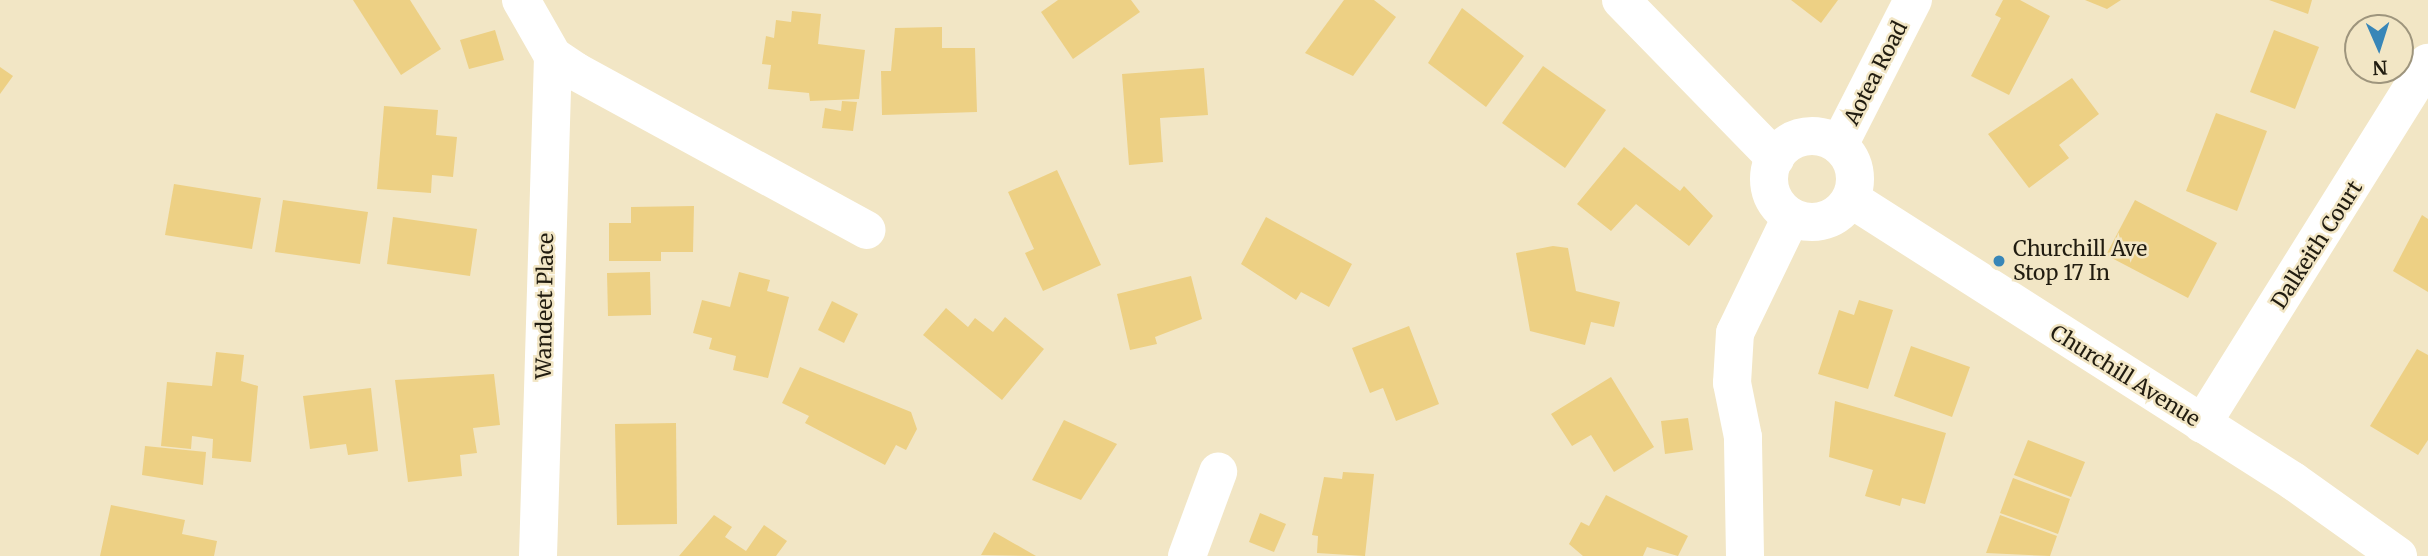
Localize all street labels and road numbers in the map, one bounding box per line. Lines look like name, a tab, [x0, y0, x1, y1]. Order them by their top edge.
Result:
street label: Aotea Road	[1839, 17, 1913, 129]
street label: Dalkeith Court	[2266, 176, 2368, 314]
street label: Wandeet Place	[531, 233, 559, 379]
street label: Churchill Avenue	[2046, 320, 2204, 432]

